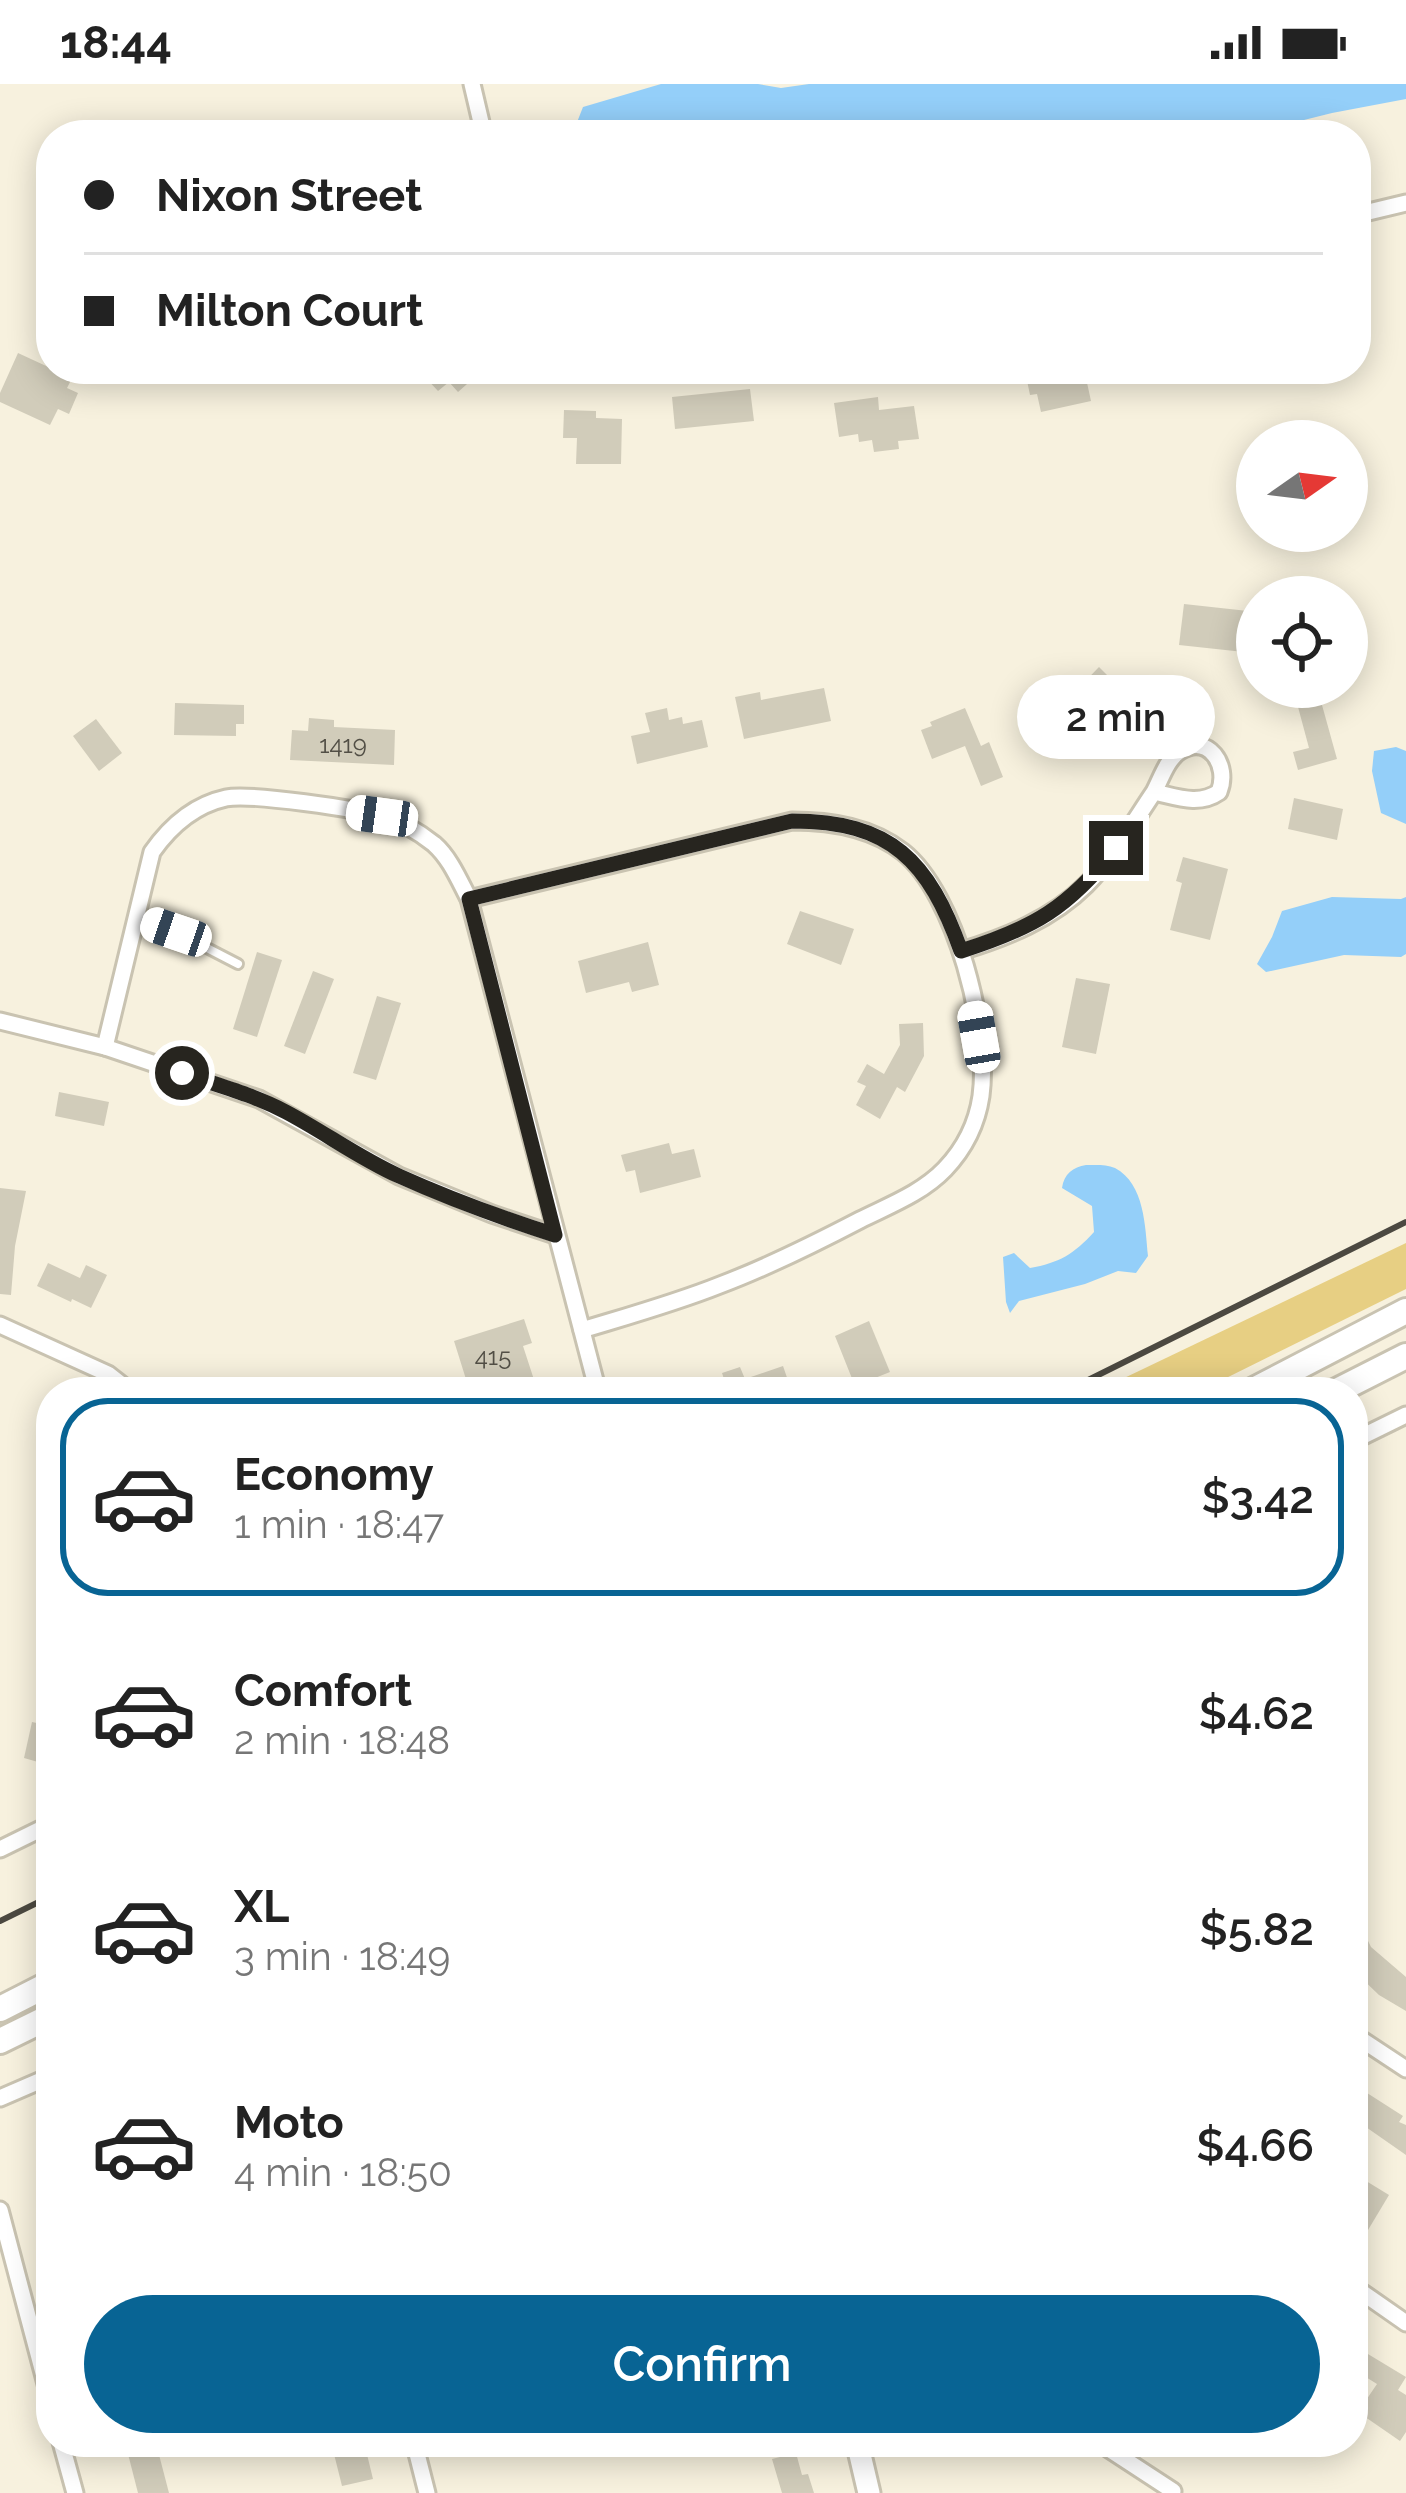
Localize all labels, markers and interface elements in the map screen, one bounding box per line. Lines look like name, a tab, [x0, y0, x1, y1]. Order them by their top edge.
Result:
text: 18:44	[60, 16, 172, 69]
text: Nixon Street	[156, 169, 422, 222]
text: Milton Court	[156, 284, 423, 337]
north arrow	[1236, 420, 1368, 552]
map controls	[1236, 420, 1368, 708]
button: locate	[1236, 576, 1368, 708]
callout: 2 min	[1017, 674, 1215, 758]
text: 2 min	[1066, 694, 1166, 740]
house number: 1419	[319, 730, 367, 759]
car	[344, 793, 420, 839]
route end	[1089, 821, 1143, 875]
car	[136, 903, 216, 961]
car	[955, 998, 1003, 1076]
route start	[155, 1046, 209, 1100]
house number: 415	[475, 1342, 511, 1371]
icon: car	[90, 1443, 198, 1551]
text: Economy	[234, 1448, 434, 1501]
text: $3.42	[1201, 1471, 1314, 1524]
text: 1 min · 18:47	[234, 1501, 444, 1547]
icon: car	[90, 1659, 198, 1767]
text: Comfort	[234, 1664, 412, 1717]
text: $4.62	[1199, 1687, 1314, 1740]
text: 2 min · 18:48	[234, 1717, 450, 1763]
icon: car	[90, 1875, 198, 1983]
text: XL	[234, 1880, 289, 1933]
text: $5.82	[1200, 1903, 1314, 1956]
text: 3 min · 18:49	[234, 1933, 450, 1979]
icon: car	[90, 2091, 198, 2199]
text: Moto	[234, 2096, 344, 2149]
text: $4.66	[1196, 2119, 1314, 2172]
text: 4 min · 18:50	[234, 2149, 452, 2195]
button: Confirm	[84, 2295, 1320, 2433]

